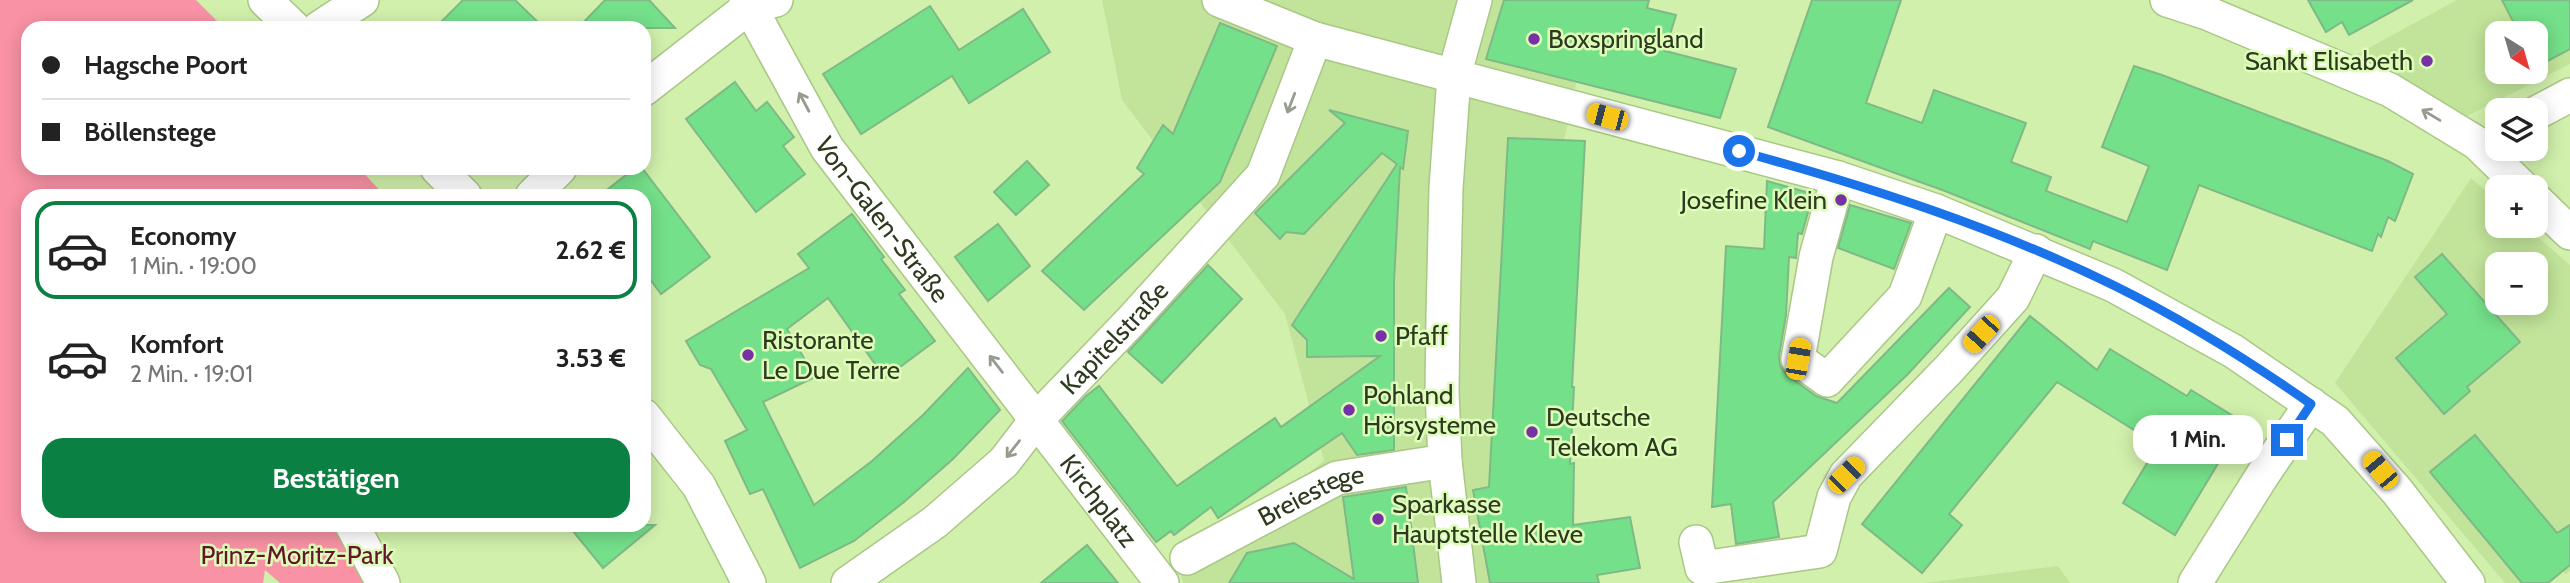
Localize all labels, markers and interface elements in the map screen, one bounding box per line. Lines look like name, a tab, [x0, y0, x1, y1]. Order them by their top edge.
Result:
north arrow	[2485, 21, 2548, 84]
map controls	[2485, 21, 2548, 315]
place label: Boxspringland	[1548, 23, 1704, 55]
marker: Boxspringland	[1526, 31, 1542, 47]
place label: Sankt Elisabeth	[2245, 45, 2413, 77]
text: Hagsche Poort	[84, 49, 247, 81]
marker: Sankt Elisabeth	[2419, 53, 2435, 69]
one-way arrow	[1283, 91, 1296, 113]
one-way arrow	[797, 92, 810, 113]
button: layers	[2485, 98, 2548, 161]
car	[1584, 101, 1631, 133]
one-way arrow	[2421, 108, 2441, 122]
text: Böllenstege	[84, 116, 216, 148]
street label: Von-Galen-Straße	[808, 131, 956, 309]
route start	[1723, 135, 1755, 167]
button: +	[2485, 175, 2548, 238]
place label: Josefine Klein	[1679, 184, 1827, 216]
marker: Josefine Klein	[1833, 192, 1849, 208]
icon: car	[46, 219, 109, 282]
text: Economy	[130, 220, 236, 252]
text: 2.62 €	[556, 234, 626, 266]
text: 1 Min. · 19:00	[130, 252, 257, 280]
button: −	[2485, 252, 2548, 315]
street label: Kapitelstraße	[1053, 275, 1175, 401]
car	[1960, 311, 2003, 357]
place label: Pfaff	[1395, 320, 1448, 352]
place label: Ristorante Le Due Terre	[762, 324, 900, 386]
icon: car	[46, 327, 109, 390]
text: Komfort	[130, 328, 224, 360]
marker: Pfaff	[1373, 328, 1389, 344]
car	[1785, 336, 1812, 382]
text: 3.53 €	[556, 342, 626, 374]
marker: Ristorante Le Due Terre	[740, 347, 756, 363]
one-way arrow	[988, 356, 1003, 374]
text: 2 Min. · 19:01	[130, 360, 253, 388]
place label: Pohland Hörsysteme	[1363, 379, 1496, 441]
place label: Deutsche Telekom AG	[1546, 401, 1678, 463]
marker: Pohland Hörsysteme	[1341, 402, 1357, 418]
callout: 1 Min.	[2133, 416, 2262, 464]
marker: Deutsche Telekom AG	[1524, 424, 1540, 440]
route end	[2271, 424, 2303, 456]
text: 1 Min.	[2170, 425, 2226, 453]
button: Bestätigen	[42, 438, 630, 518]
one-way arrow	[1006, 439, 1021, 458]
car	[2359, 447, 2402, 493]
street label: Kirchplatz	[1053, 448, 1144, 554]
car	[1824, 453, 1869, 497]
street label: Breiestege	[1253, 458, 1366, 533]
place label: Sparkasse Hauptstelle Kleve	[1392, 488, 1583, 550]
marker: Sparkasse Hauptstelle Kleve	[1370, 511, 1386, 527]
park label: Prinz-Moritz-Park	[200, 539, 394, 571]

